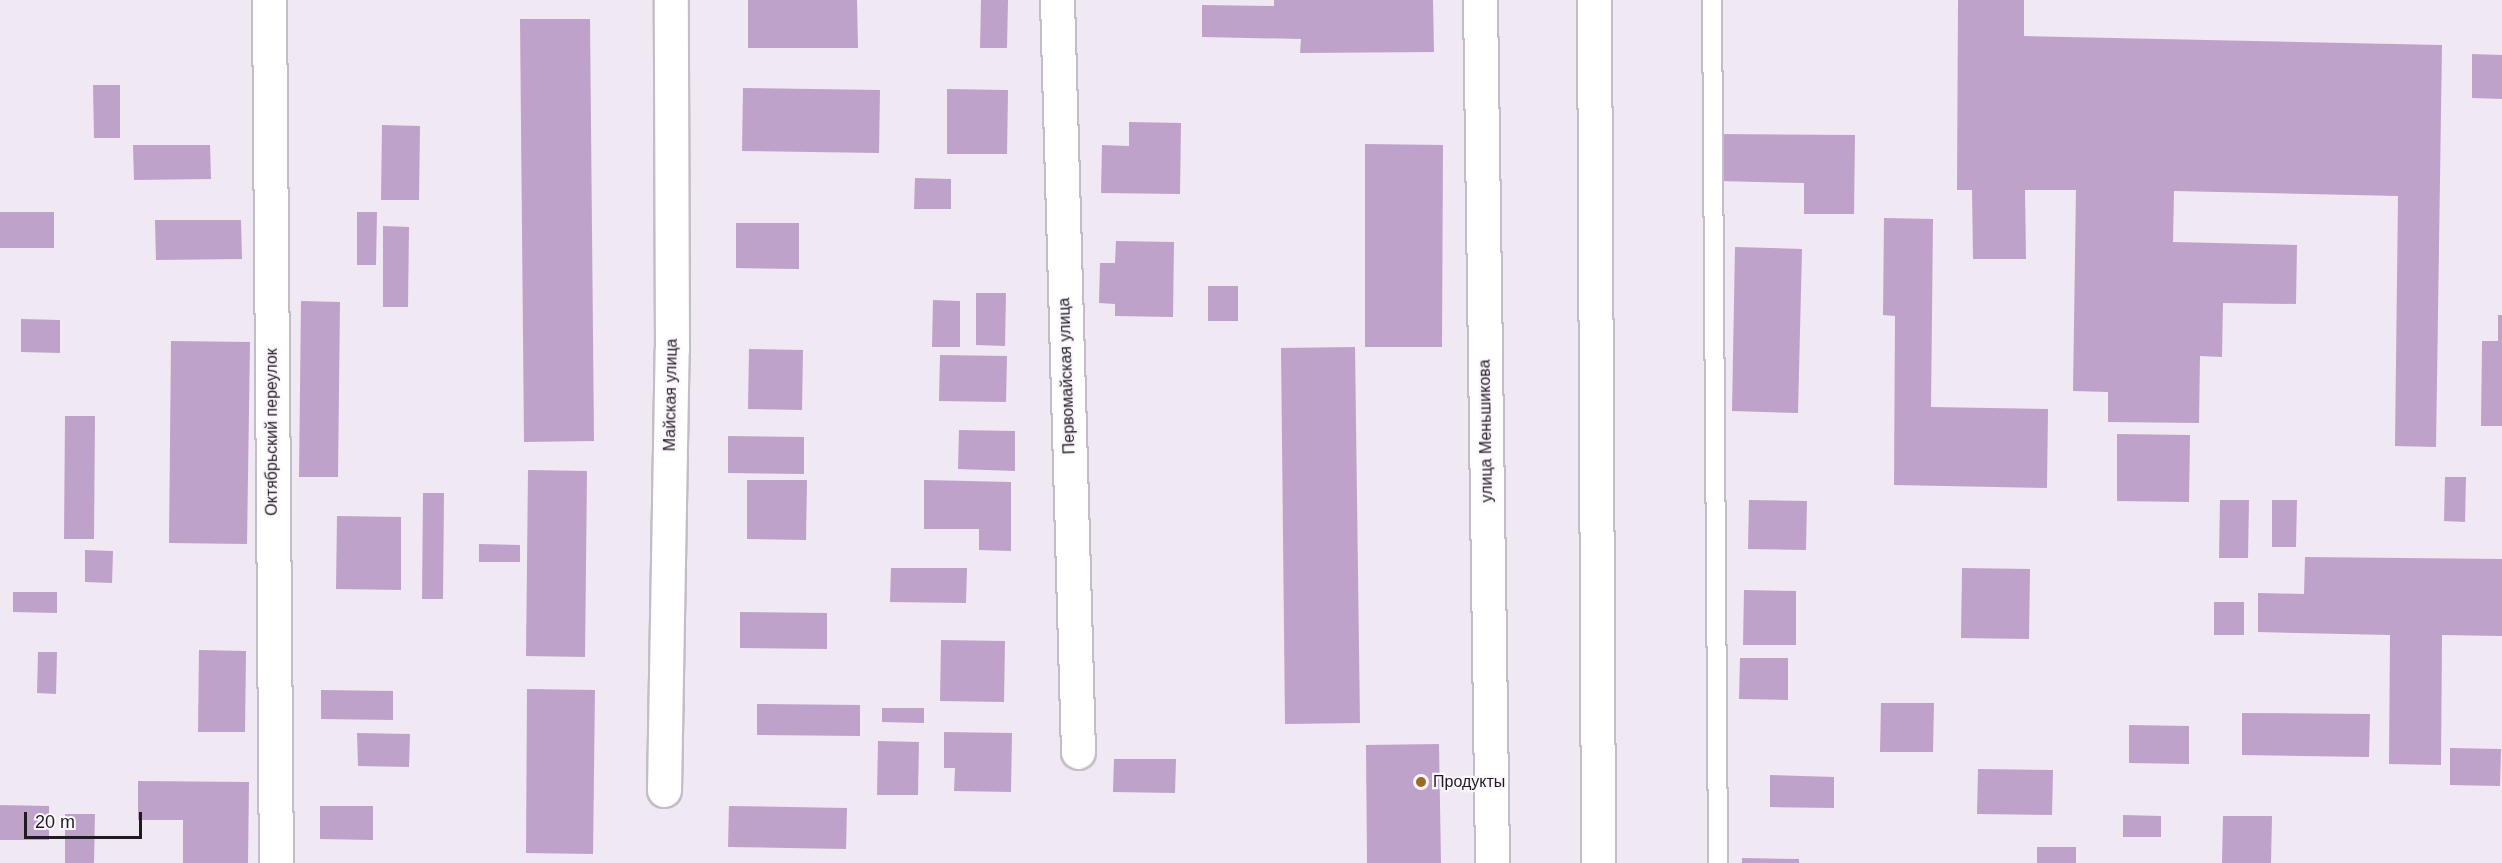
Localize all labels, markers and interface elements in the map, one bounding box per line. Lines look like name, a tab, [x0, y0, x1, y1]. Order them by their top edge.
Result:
street label: Первомайская улица	[1055, 297, 1079, 455]
street label: Майская улица	[660, 338, 682, 452]
street label: Октябрьский переулок	[262, 348, 282, 516]
street label: улица Меньшикова	[1475, 359, 1497, 503]
place label: Продукты	[1433, 772, 1505, 792]
marker: Продукты	[1414, 775, 1428, 789]
scale bar	[27, 800, 146, 838]
text: 20 m	[35, 812, 75, 832]

